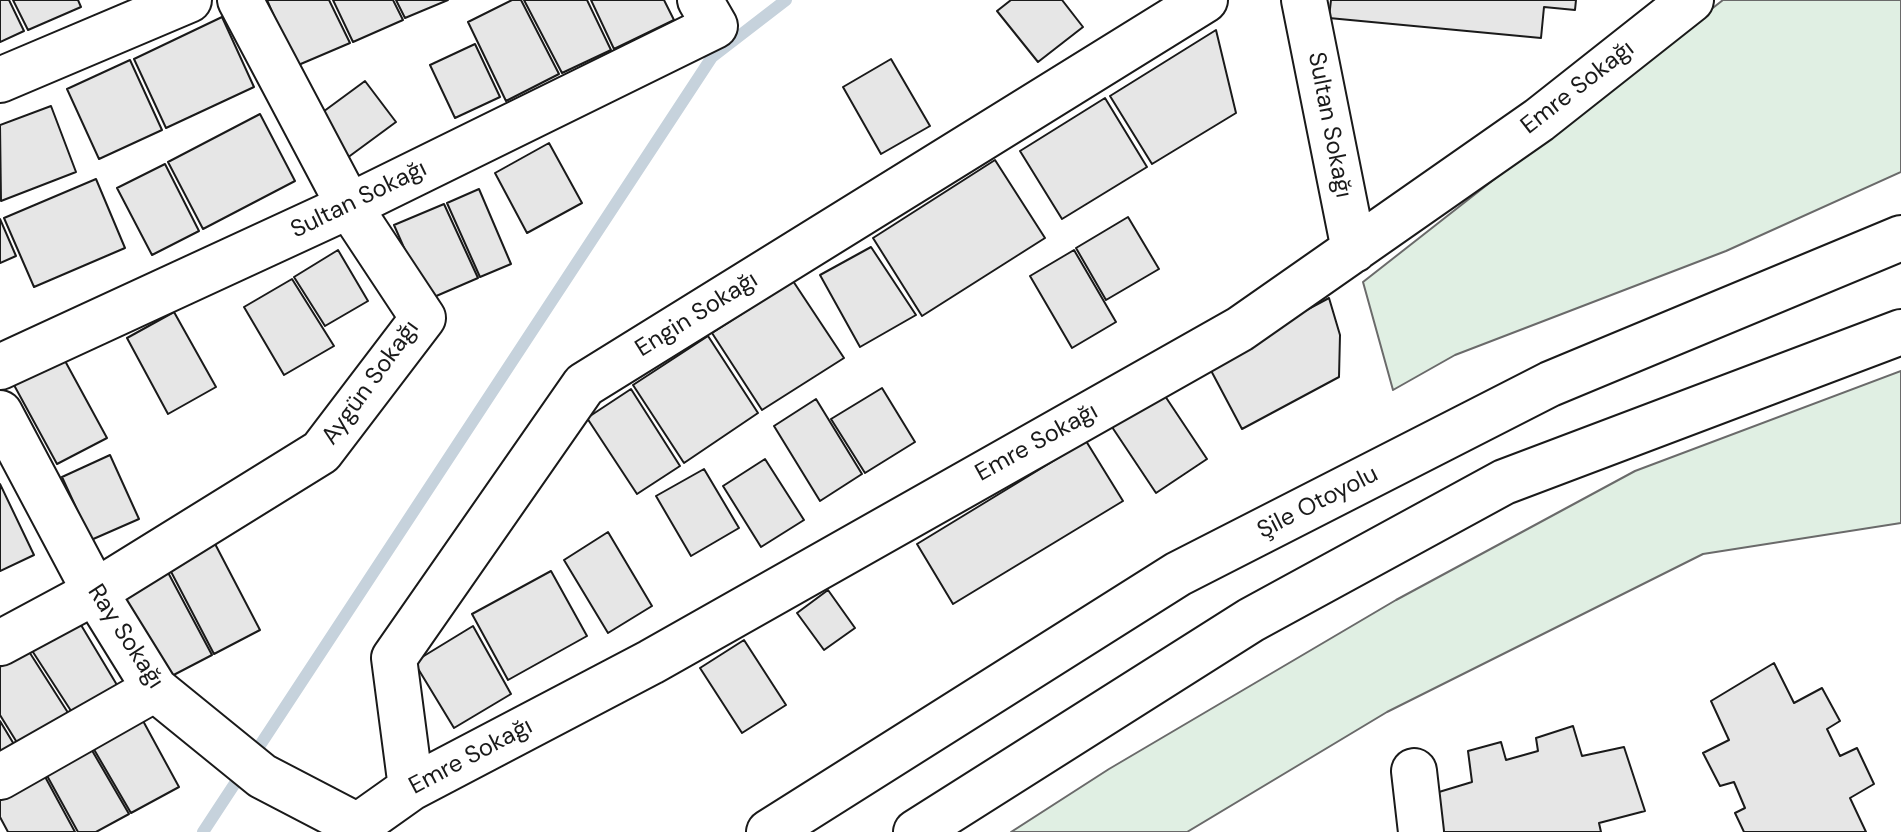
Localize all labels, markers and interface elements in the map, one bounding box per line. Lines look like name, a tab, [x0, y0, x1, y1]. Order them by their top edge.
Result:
street label: Emre Sokağı	[1516, 35, 1640, 141]
street label: Sultan Sokağı	[1301, 50, 1357, 200]
street label: Sultan Sokağı	[286, 155, 432, 245]
street label: Engin Sokağı	[631, 266, 763, 364]
street label: Aygün Sokağı	[316, 315, 426, 451]
street label: Emre Sokağı	[971, 398, 1103, 488]
street label: Şile Otoyolu	[1253, 460, 1383, 546]
street label: Ray Sokağı	[81, 580, 169, 694]
street label: Emre Sokağı	[404, 713, 538, 801]

